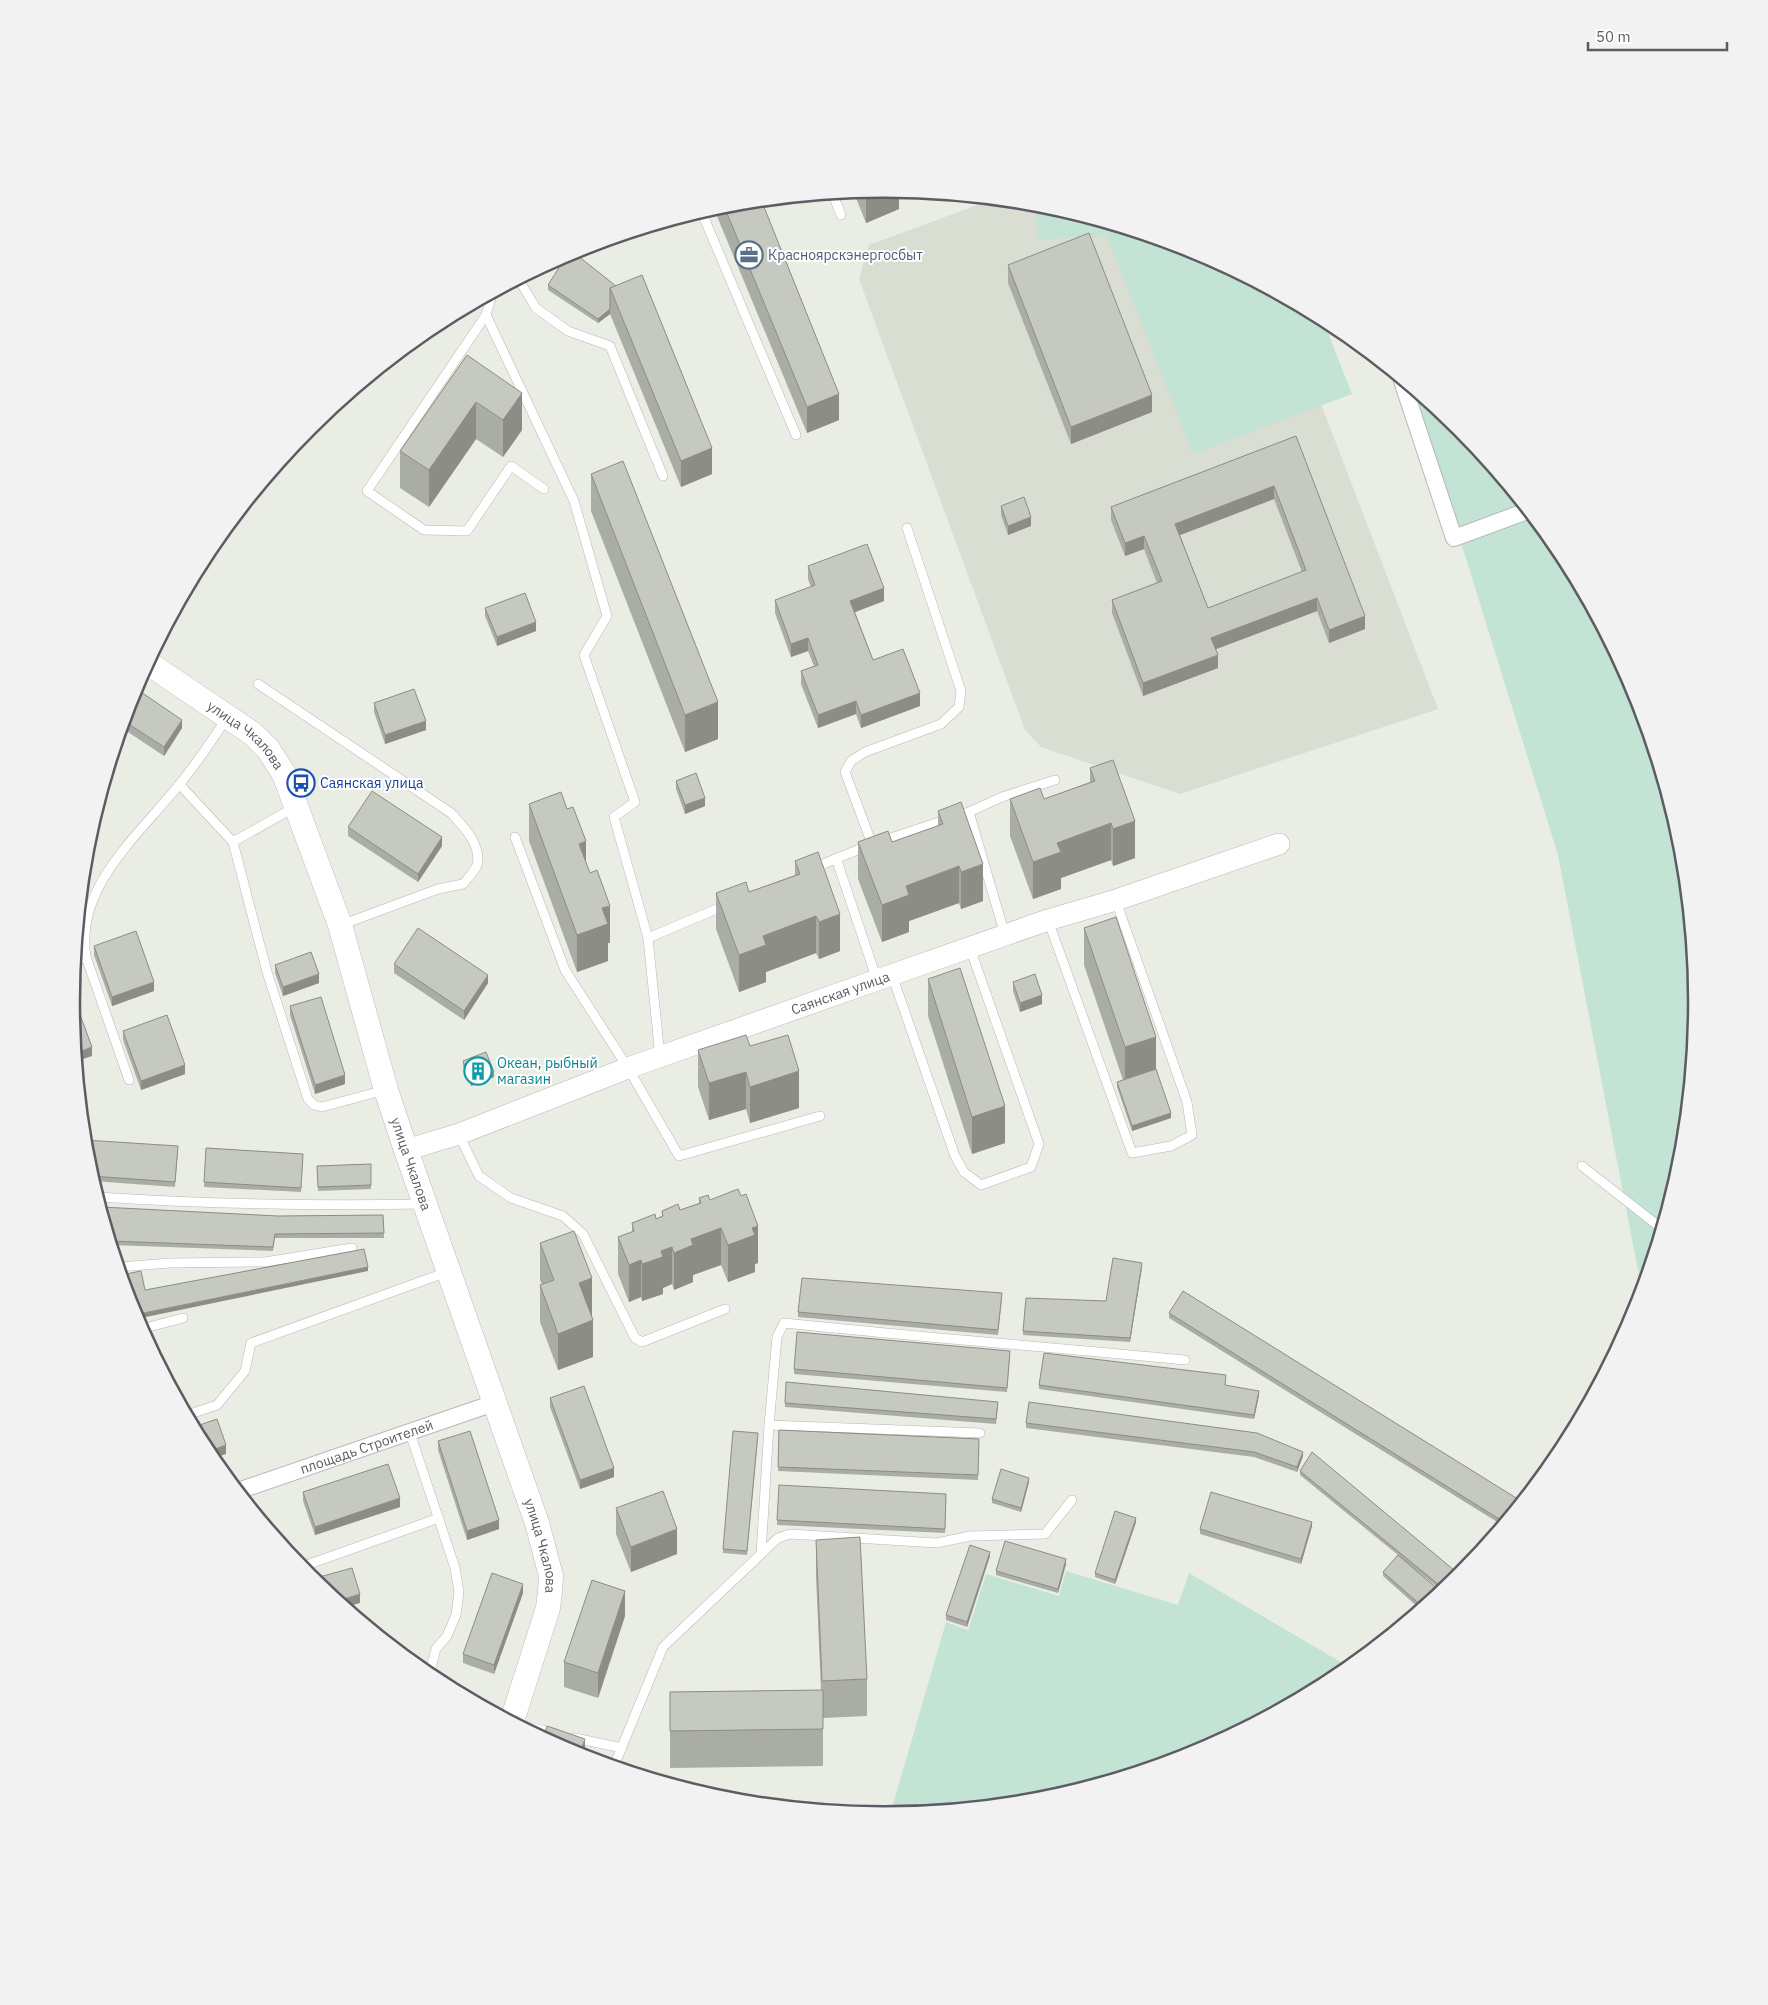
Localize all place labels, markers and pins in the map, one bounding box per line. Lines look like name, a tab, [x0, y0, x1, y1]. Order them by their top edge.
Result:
office icon: Красноярскэнергосбыт	[734, 240, 764, 270]
place label: Красноярскэнергосбыт	[768, 246, 923, 264]
bus stop icon: Саянская улица	[286, 768, 316, 798]
place label: Саянская улица	[320, 774, 424, 792]
place label: Океан, рыбный магазин	[497, 1054, 598, 1088]
building icon: Океан, рыбный магазин	[463, 1056, 493, 1086]

